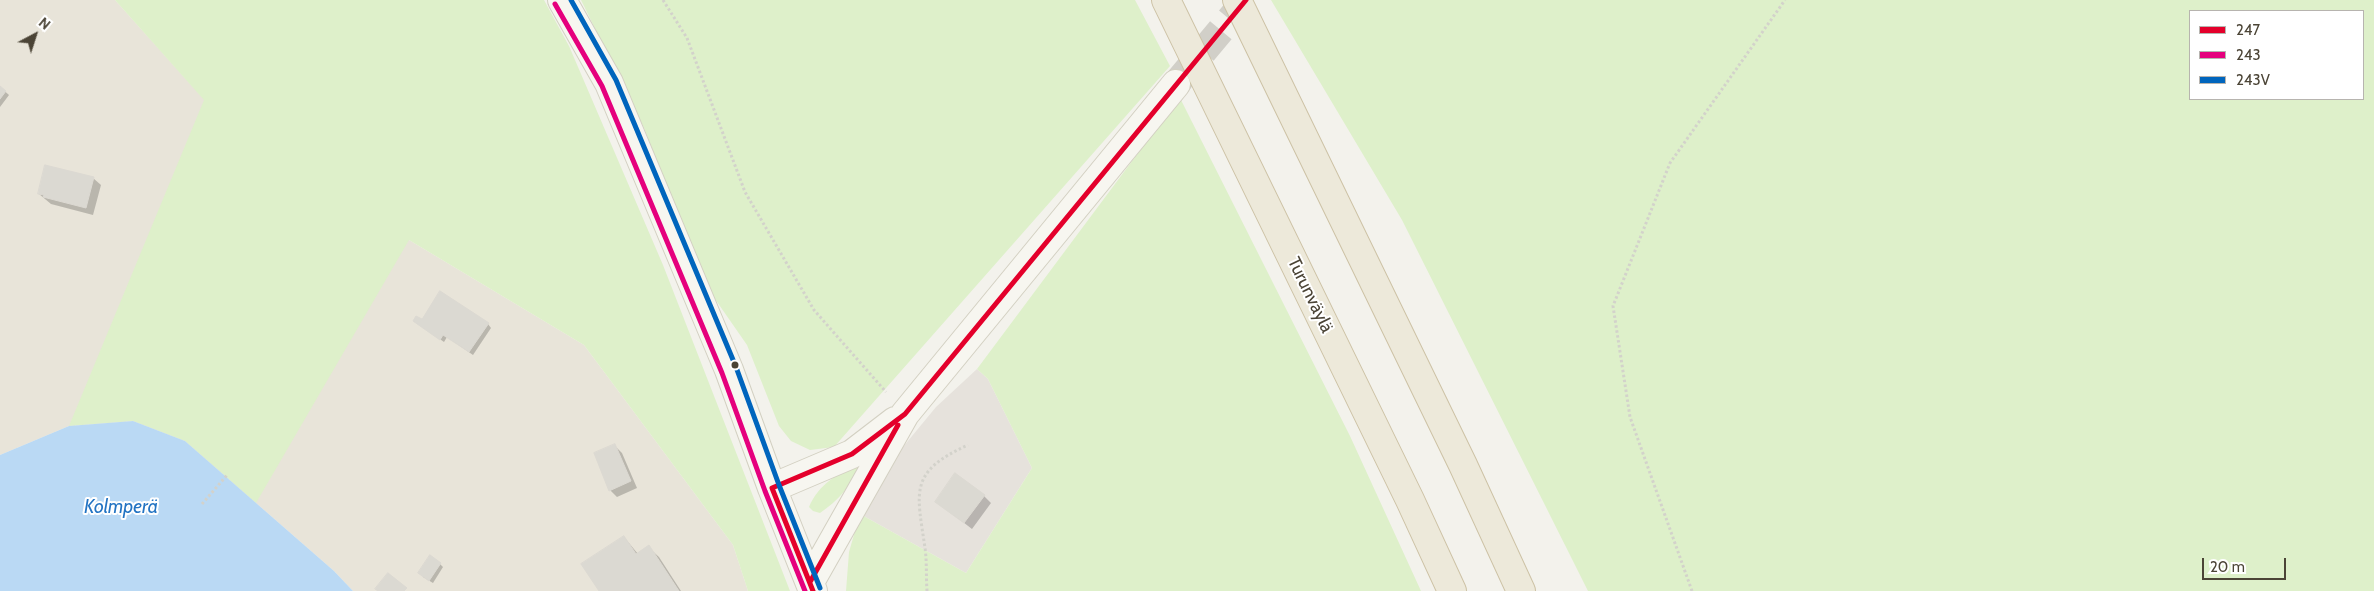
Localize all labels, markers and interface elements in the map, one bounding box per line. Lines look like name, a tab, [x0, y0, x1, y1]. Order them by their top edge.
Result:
north arrow	[10, 10, 60, 60]
legend	[2189, 10, 2364, 100]
text: N	[35, 13, 54, 34]
text: 247	[2236, 21, 2260, 39]
text: 243	[2236, 46, 2261, 64]
text: 243V	[2236, 71, 2270, 89]
street label: Turunväylä	[1282, 254, 1338, 336]
unlabelled marker	[730, 360, 740, 370]
water label: Kolmperä	[84, 496, 158, 518]
scale bar	[2204, 548, 2288, 580]
text: 20 m	[2210, 558, 2245, 576]

